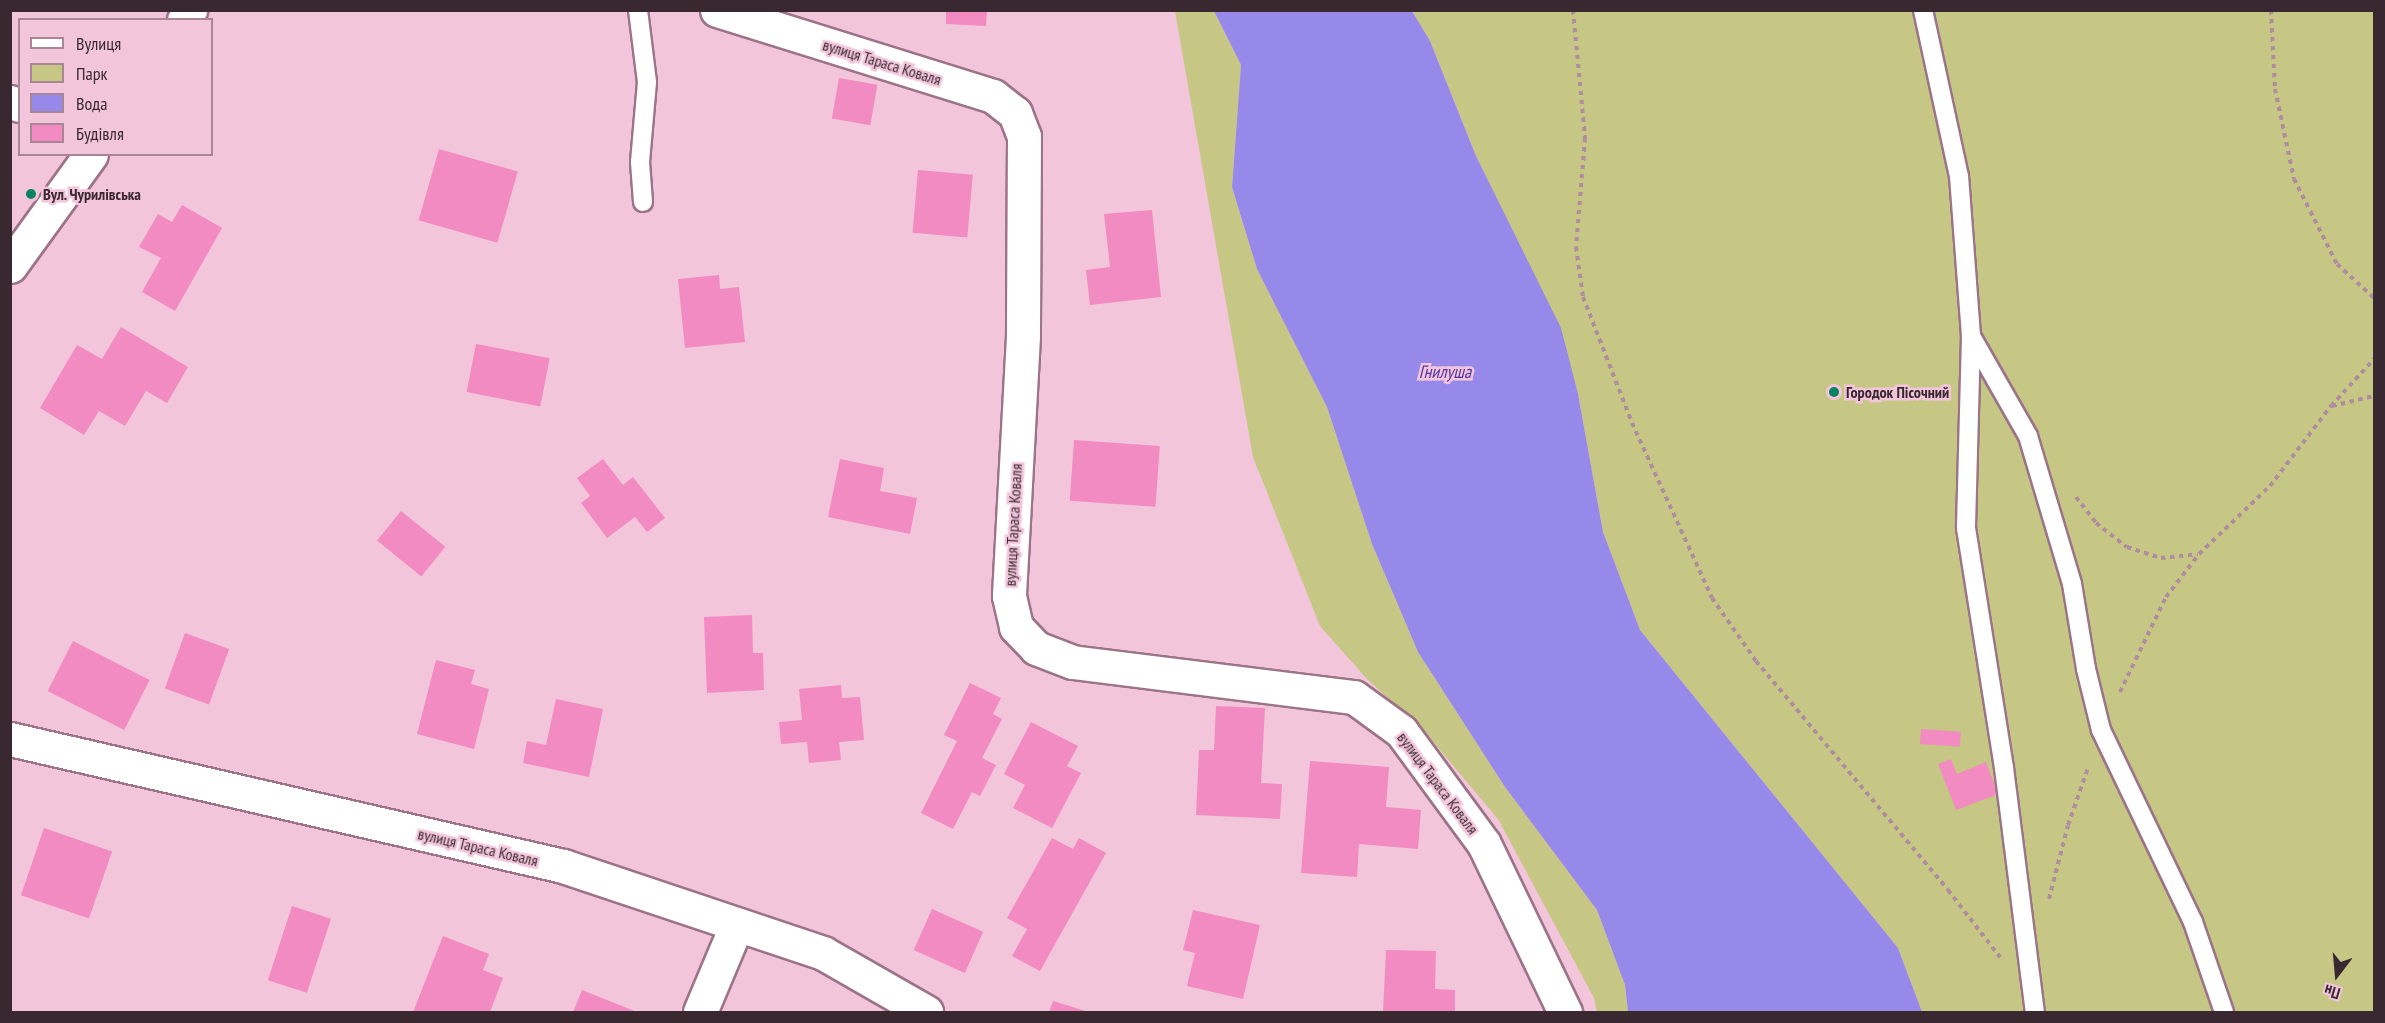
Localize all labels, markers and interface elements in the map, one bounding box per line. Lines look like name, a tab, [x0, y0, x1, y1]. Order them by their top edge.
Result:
legend	[18, 18, 213, 156]
text: Вулиця	[76, 32, 121, 55]
street label: вулиця Тараса Коваля	[820, 35, 944, 89]
text: Парк	[76, 62, 107, 85]
text: Вода	[76, 92, 107, 115]
text: Будівля	[76, 122, 124, 145]
place label: Вул. Чурилівська	[43, 184, 142, 204]
marker: Вул. Чурилівська	[24, 187, 38, 201]
water label: Гнилуша	[1419, 361, 1471, 383]
place label: Городок Пісочний	[1846, 382, 1949, 402]
marker: Городок Пісочний	[1827, 385, 1841, 399]
street label: вулиця Тараса Коваля	[1000, 463, 1026, 587]
street label: вулиця Тараса Коваля	[1393, 728, 1483, 838]
street label: вулиця Тараса Коваля	[416, 824, 540, 870]
north arrow	[2307, 945, 2367, 1005]
text: Пн	[2322, 981, 2342, 1004]

